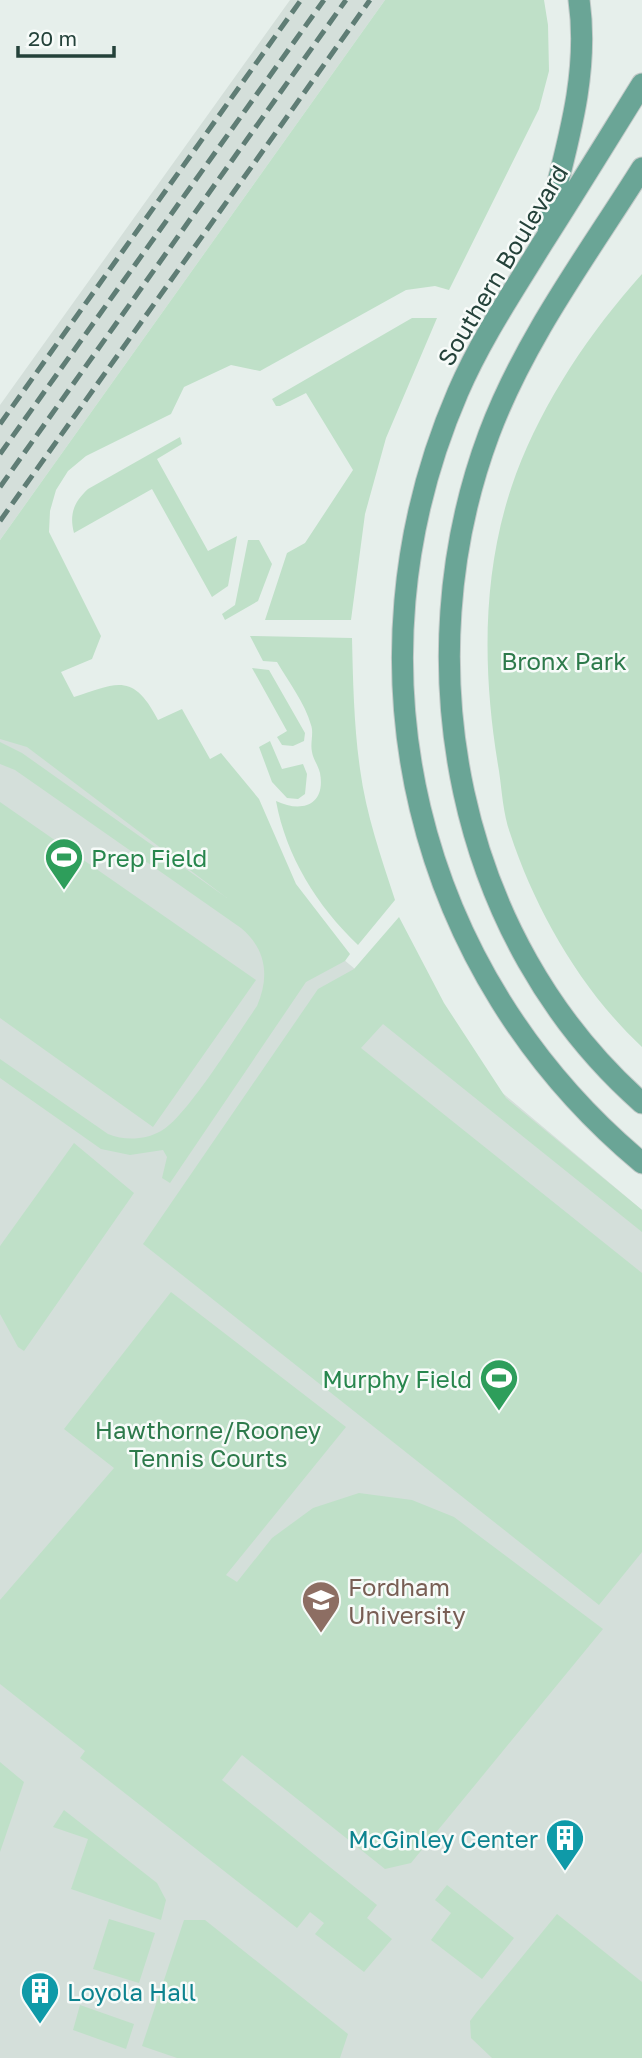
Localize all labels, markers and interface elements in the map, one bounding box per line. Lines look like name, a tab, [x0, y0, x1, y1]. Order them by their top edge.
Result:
scale bar	[18, 14, 114, 58]
text: 20 m	[28, 25, 77, 51]
street label: Southern Boulevard	[431, 160, 573, 370]
park label: Bronx Park	[501, 646, 627, 675]
sports icon: Prep Field	[43, 836, 85, 891]
place label: Prep Field	[91, 843, 207, 872]
sports icon: Murphy Field	[478, 1357, 520, 1412]
place label: Murphy Field	[322, 1364, 472, 1393]
park label: Hawthorne/Rooney Tennis Courts	[95, 1415, 321, 1472]
place label: Fordham University	[348, 1572, 466, 1629]
school or university icon: Fordham University	[300, 1579, 342, 1634]
building icon: McGinley Center	[544, 1817, 586, 1872]
place label: McGinley Center	[348, 1824, 538, 1853]
building icon: Loyola Hall	[19, 1970, 61, 2025]
place label: Loyola Hall	[67, 1977, 196, 2006]

